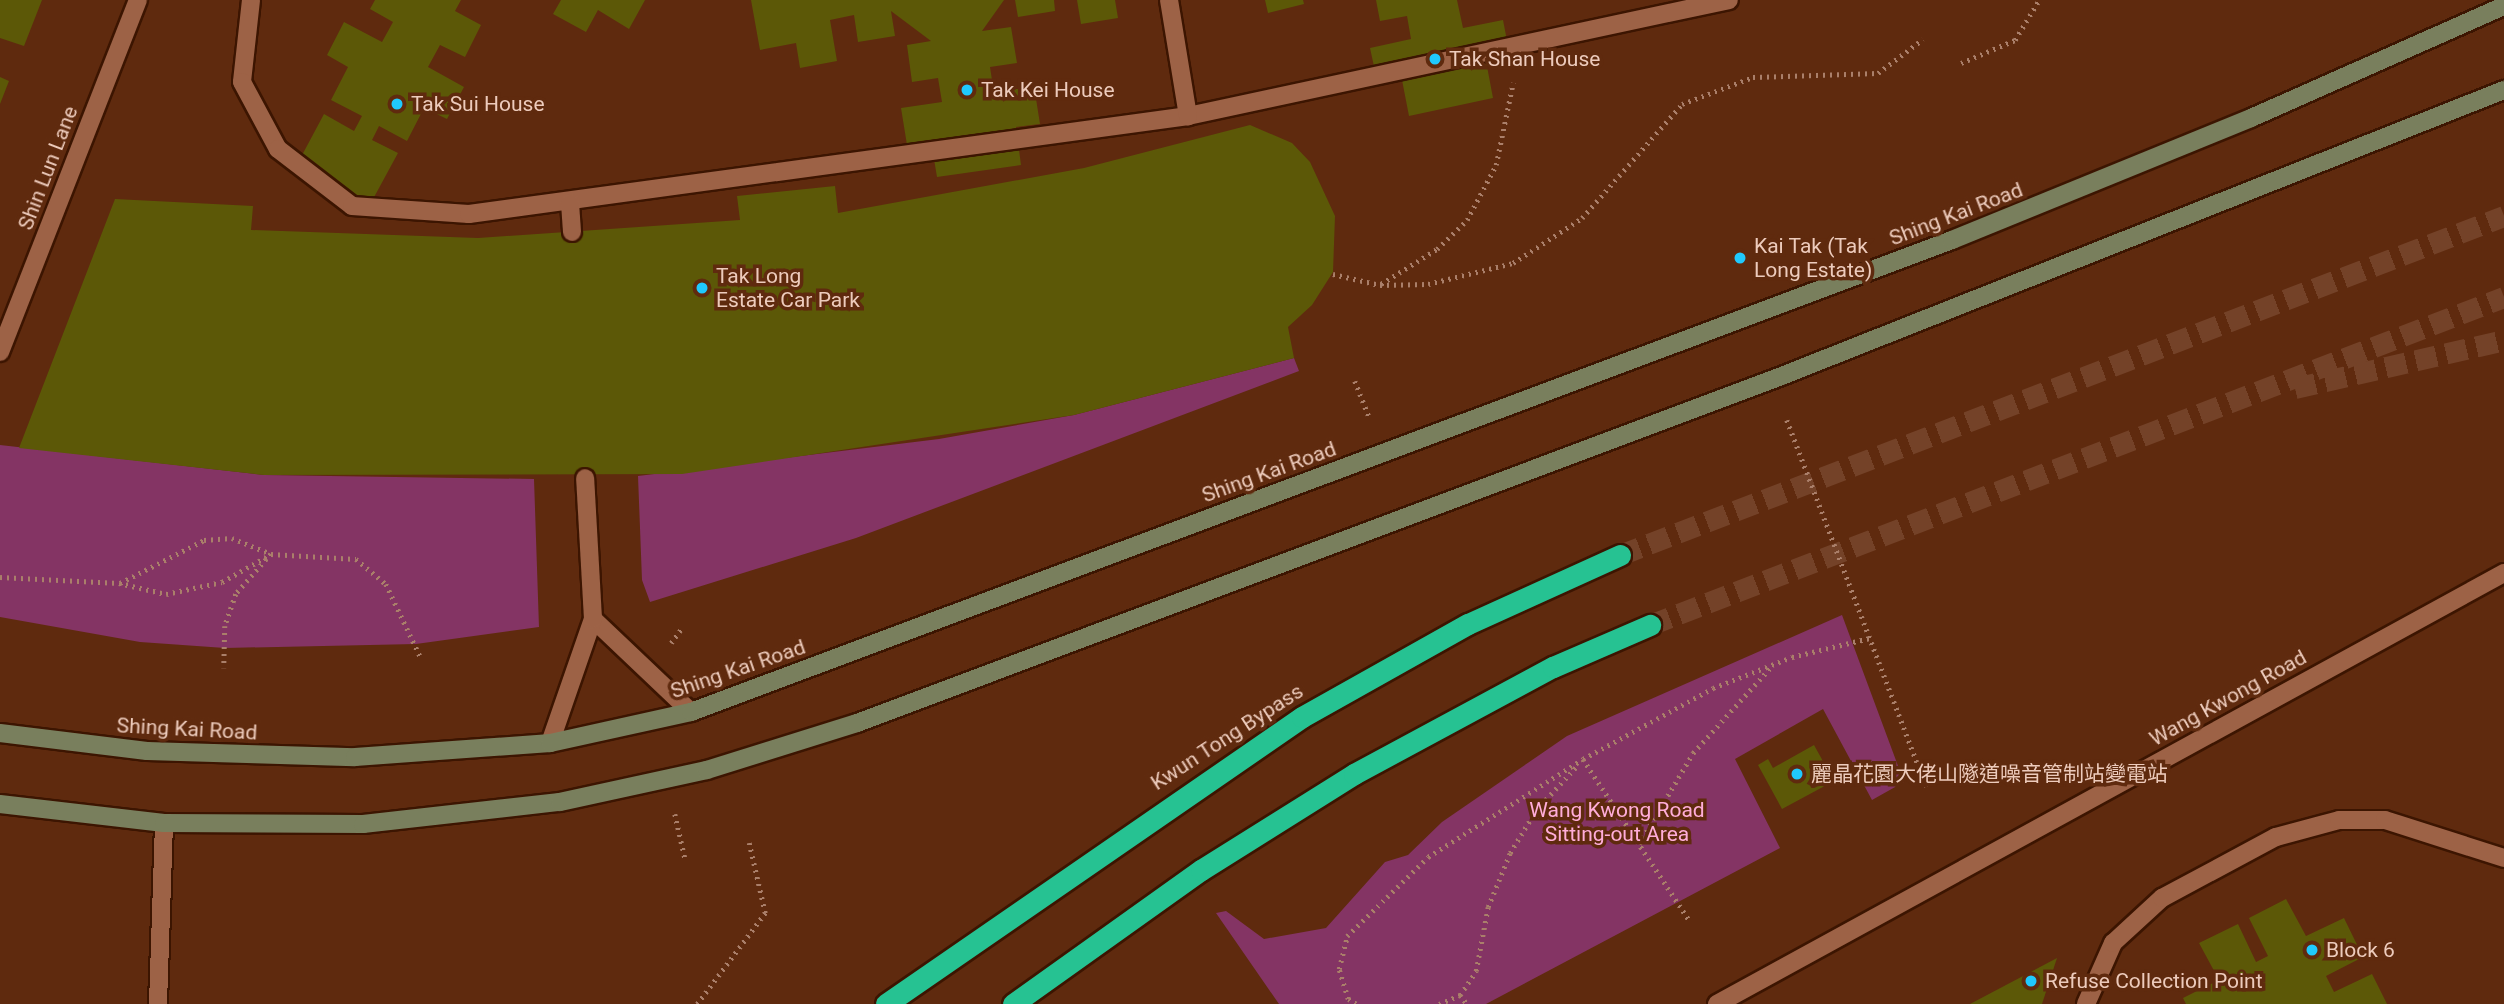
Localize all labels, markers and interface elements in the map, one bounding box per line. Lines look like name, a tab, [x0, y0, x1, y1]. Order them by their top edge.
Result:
place label: Tak Shan House	[1449, 46, 1600, 72]
marker: Tak Shan House	[1427, 51, 1443, 67]
place label: Tak Kei House	[981, 77, 1115, 103]
marker: Tak Kei House	[959, 82, 975, 98]
place label: Tak Sui House	[411, 91, 545, 117]
marker: Tak Sui House	[389, 96, 405, 112]
street label: Shin Lun Lane	[13, 102, 83, 234]
street label: Shing Kai Road	[1886, 177, 2026, 251]
place label: Kai Tak (Tak Long Estate)	[1754, 233, 1872, 283]
marker: Kai Tak (Tak Long Estate)	[1732, 250, 1748, 266]
place label: Tak Long Estate Car Park	[716, 263, 860, 313]
marker: Tak Long Estate Car Park	[694, 280, 710, 296]
street label: Shing Kai Road	[1199, 436, 1339, 508]
street label: Shing Kai Road	[667, 634, 809, 704]
street label: Wang Kwong Road	[2145, 644, 2311, 752]
street label: Kwun Tong Bypass	[1146, 678, 1308, 796]
street label: Shing Kai Road	[116, 713, 258, 745]
place label: 麗晶花園大佬山隧道噪音管制站變電站	[1811, 761, 2168, 787]
marker: 麗晶花園大佬山隧道噪音管制站變電站	[1789, 766, 1805, 782]
park label: Wang Kwong Road Sitting-out Area	[1529, 797, 1705, 847]
place label: Block 6	[2326, 937, 2395, 963]
marker: Block 6	[2304, 942, 2320, 958]
place label: Refuse Collection Point	[2045, 968, 2263, 994]
marker: Refuse Collection Point	[2023, 973, 2039, 989]

